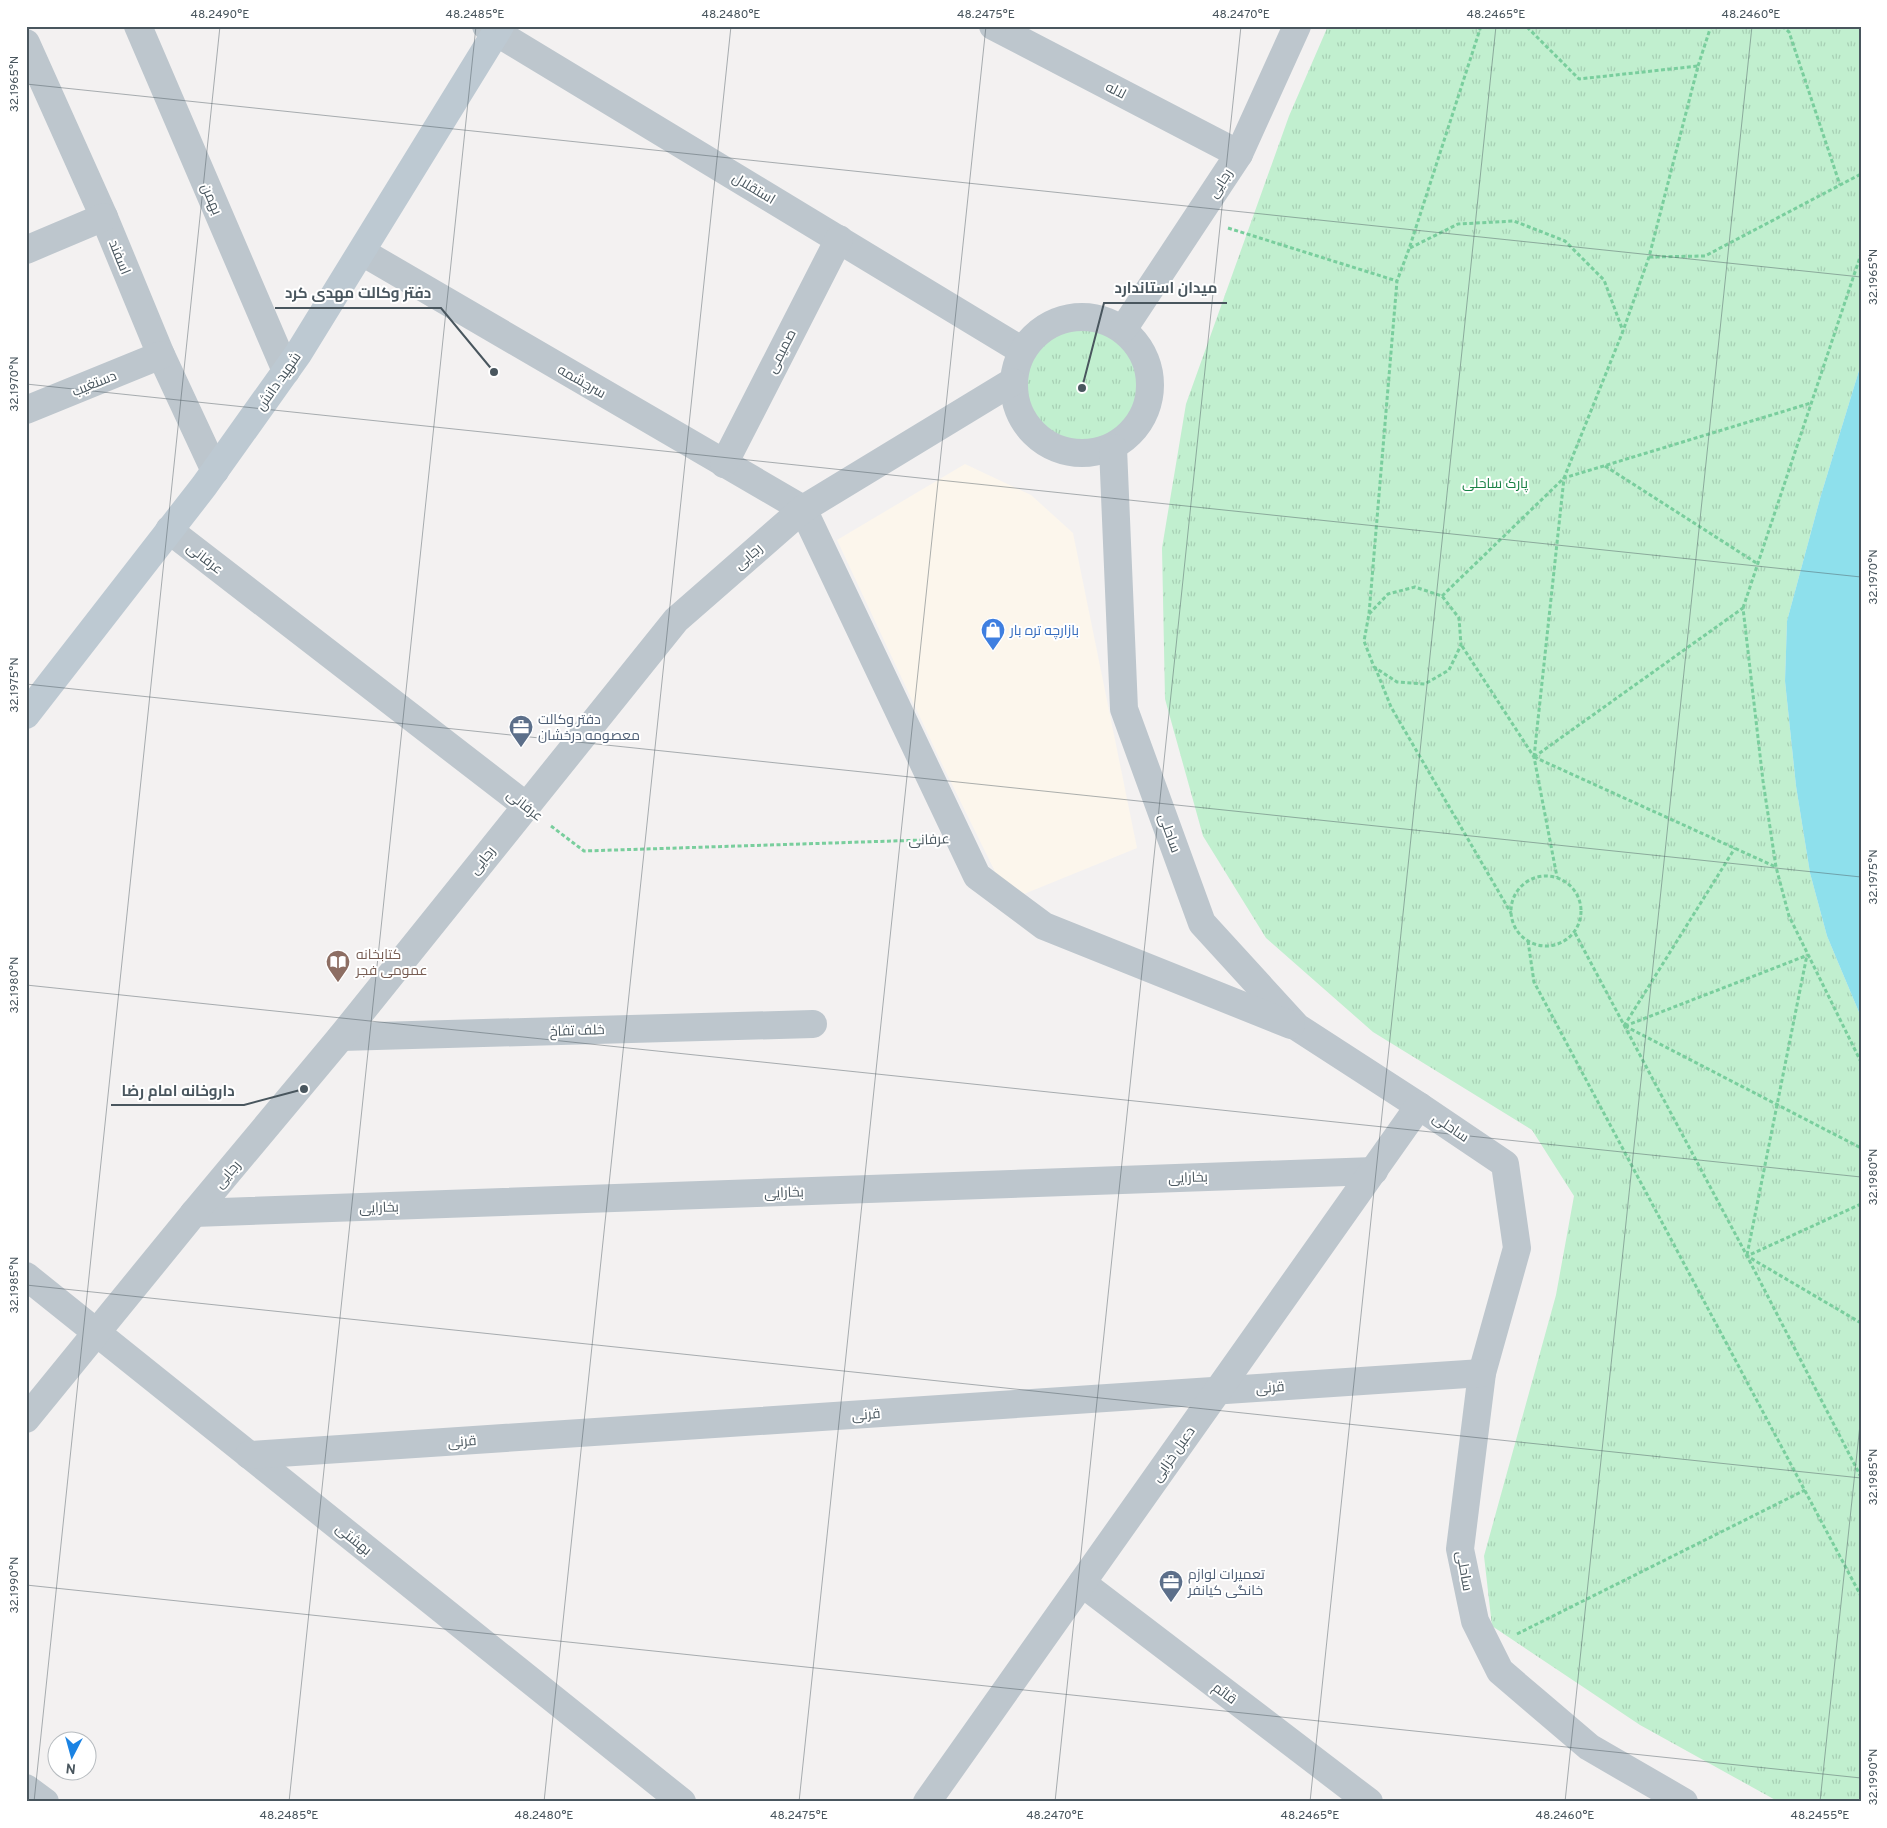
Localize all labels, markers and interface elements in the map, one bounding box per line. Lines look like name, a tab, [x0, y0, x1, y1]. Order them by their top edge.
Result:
text: 48.2490°E	[191, 7, 249, 23]
text: 48.2485°E	[446, 7, 504, 23]
text: 48.2480°E	[701, 7, 761, 23]
text: 48.2475°E	[957, 7, 1015, 23]
text: 48.2470°E	[1212, 7, 1270, 23]
text: 48.2465°E	[1467, 7, 1525, 23]
text: 48.2460°E	[1721, 7, 1781, 23]
text: 32.1965°N	[7, 56, 23, 112]
street label: لاله	[1102, 79, 1129, 104]
street label: رجایی	[1205, 166, 1237, 202]
street label: استقلال	[729, 170, 778, 209]
street label: بهمن	[197, 181, 225, 218]
street label: اسفند	[104, 238, 133, 277]
text: 32.1965°N	[1866, 249, 1882, 305]
callout: میدان استاندارد	[1104, 273, 1227, 303]
callout: دفتر وکالت مهدی کرد	[275, 278, 441, 308]
text: میدان استاندارد	[1115, 280, 1217, 299]
text: دفتر وکالت مهدی کرد	[285, 285, 431, 304]
street label: صمیمی	[764, 327, 801, 376]
street label: شهید دانش	[253, 349, 306, 414]
text: 32.1970°N	[7, 356, 23, 412]
street label: سرچشمه	[554, 362, 608, 403]
street label: دستغیب	[70, 368, 119, 401]
park label: پارک ساحلی	[1462, 476, 1528, 493]
street label: عرفانی	[183, 540, 226, 579]
street label: رجایی	[731, 540, 767, 574]
text: 32.1970°N	[1866, 549, 1882, 605]
shop icon: بازارچه تره بار	[980, 617, 1006, 651]
place label: بازارچه تره بار	[1009, 623, 1079, 640]
text: 32.1975°N	[7, 657, 23, 713]
place label: دفتر وکالت معصومه درخشان	[538, 712, 640, 745]
office icon: دفتر وکالت معصومه درخشان	[508, 714, 534, 748]
street label: عرفانی	[503, 787, 546, 826]
street label: ساحلی	[1154, 812, 1183, 855]
street label: عرفانی	[908, 831, 950, 850]
street label: رجایی	[467, 843, 500, 879]
text: 32.1975°N	[1866, 849, 1882, 905]
place label: کتابخانه عمومی فجر	[355, 947, 428, 980]
library icon: کتابخانه عمومی فجر	[325, 949, 351, 983]
text: 32.1980°N	[7, 957, 23, 1014]
street label: خلف تفاخ	[549, 1022, 605, 1041]
callout: داروخانه امام رضا	[111, 1075, 244, 1105]
text: داروخانه امام رضا	[121, 1083, 235, 1102]
street label: ساحلی	[1429, 1110, 1472, 1147]
text: 32.1980°N	[1866, 1149, 1882, 1206]
street label: رجایی	[211, 1157, 245, 1193]
street label: بخارایی	[1168, 1169, 1208, 1188]
street label: بخارایی	[764, 1184, 804, 1203]
street label: بخارایی	[359, 1199, 399, 1218]
text: 32.1985°N	[7, 1257, 23, 1313]
street label: قرنی	[1255, 1379, 1285, 1398]
street label: قرنی	[851, 1406, 881, 1425]
street label: دعبل خزایی	[1149, 1424, 1200, 1486]
street label: قرنی	[447, 1433, 477, 1452]
text: 32.1985°N	[1866, 1449, 1882, 1505]
street label: بهشتی	[332, 1520, 375, 1560]
street label: ساحلی	[1452, 1550, 1475, 1593]
text: 32.1990°N	[7, 1557, 23, 1613]
place label: تعمیرات لوازم خانگی کیانفر	[1187, 1567, 1265, 1600]
office icon: تعمیرات لوازم خانگی کیانفر	[1158, 1569, 1184, 1603]
street label: قائم	[1209, 1680, 1239, 1709]
north arrow	[48, 1730, 98, 1780]
text: 32.1990°N	[1866, 1749, 1882, 1805]
text: N	[65, 1758, 77, 1776]
text: 48.2485°E	[260, 1808, 318, 1824]
text: 48.2480°E	[514, 1808, 574, 1824]
text: 48.2475°E	[770, 1808, 828, 1824]
text: 48.2470°E	[1026, 1808, 1084, 1824]
text: 48.2465°E	[1281, 1808, 1339, 1824]
text: 48.2460°E	[1535, 1808, 1595, 1824]
text: 48.2455°E	[1790, 1808, 1850, 1824]

